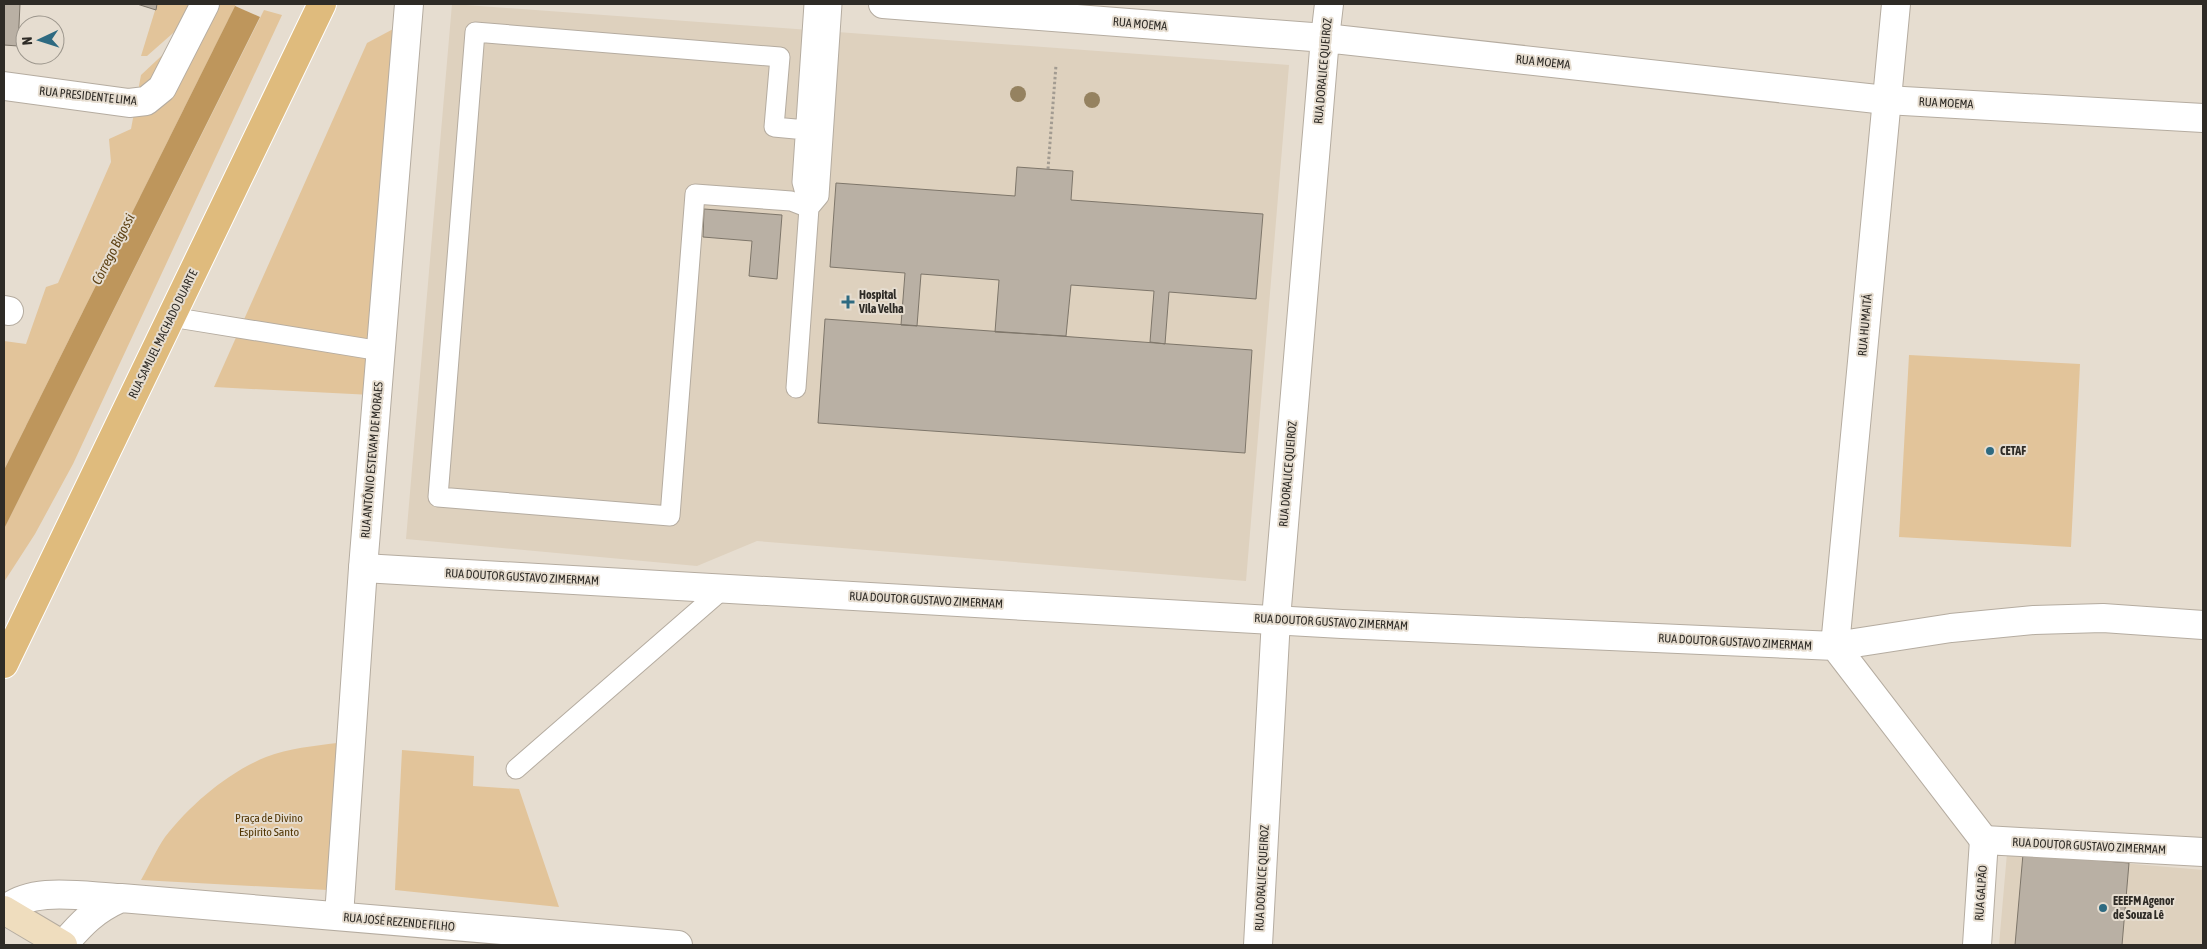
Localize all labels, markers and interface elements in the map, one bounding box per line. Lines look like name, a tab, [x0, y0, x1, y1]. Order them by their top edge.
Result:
north arrow	[15, 15, 65, 65]
street label: RUA MOEMA	[1112, 15, 1168, 33]
street label: RUA DORALICE QUEIROZ	[1311, 17, 1335, 125]
text: N	[19, 36, 35, 46]
street label: RUA MOEMA	[1515, 52, 1571, 72]
street label: RUA PRESIDENTE LIMA	[38, 84, 138, 108]
street label: RUA MOEMA	[1918, 95, 1974, 111]
water label: Córrego Bigossi	[88, 211, 138, 287]
street label: RUA SAMUEL MACHADO DUARTE	[126, 267, 200, 401]
place label: Hospital Vila Velha	[858, 288, 904, 316]
street label: RUA HUMAITÁ	[1855, 293, 1875, 357]
marker: Hospital Vila Velha	[841, 295, 855, 309]
street label: RUA ANTÔNIO ESTEVAM DE MORAES	[358, 381, 386, 539]
street label: RUA DORALICE QUEIROZ	[1276, 420, 1300, 528]
place label: CETAF	[2000, 444, 2026, 458]
marker: CETAF	[1984, 445, 1996, 457]
street label: RUA DOUTOR GUSTAVO ZIMERMAM	[445, 566, 599, 588]
street label: RUA DOUTOR GUSTAVO ZIMERMAM	[849, 589, 1003, 611]
street label: RUA DOUTOR GUSTAVO ZIMERMAM	[1254, 611, 1408, 633]
street label: RUA DOUTOR GUSTAVO ZIMERMAM	[1658, 631, 1812, 653]
park label: Praça de Divino Espírito Santo	[235, 811, 303, 839]
street label: RUA DORALICE QUEIROZ	[1252, 824, 1272, 931]
street label: RUA DOUTOR GUSTAVO ZIMERMAM	[2012, 835, 2166, 857]
street label: RUA GALPÃO	[1972, 865, 1990, 921]
place label: EEEFM Agenor de Souza Lê	[2113, 894, 2175, 922]
marker: EEEFM Agenor de Souza Lê	[2097, 902, 2109, 914]
street label: RUA JOSÉ REZENDE FILHO	[343, 910, 455, 934]

